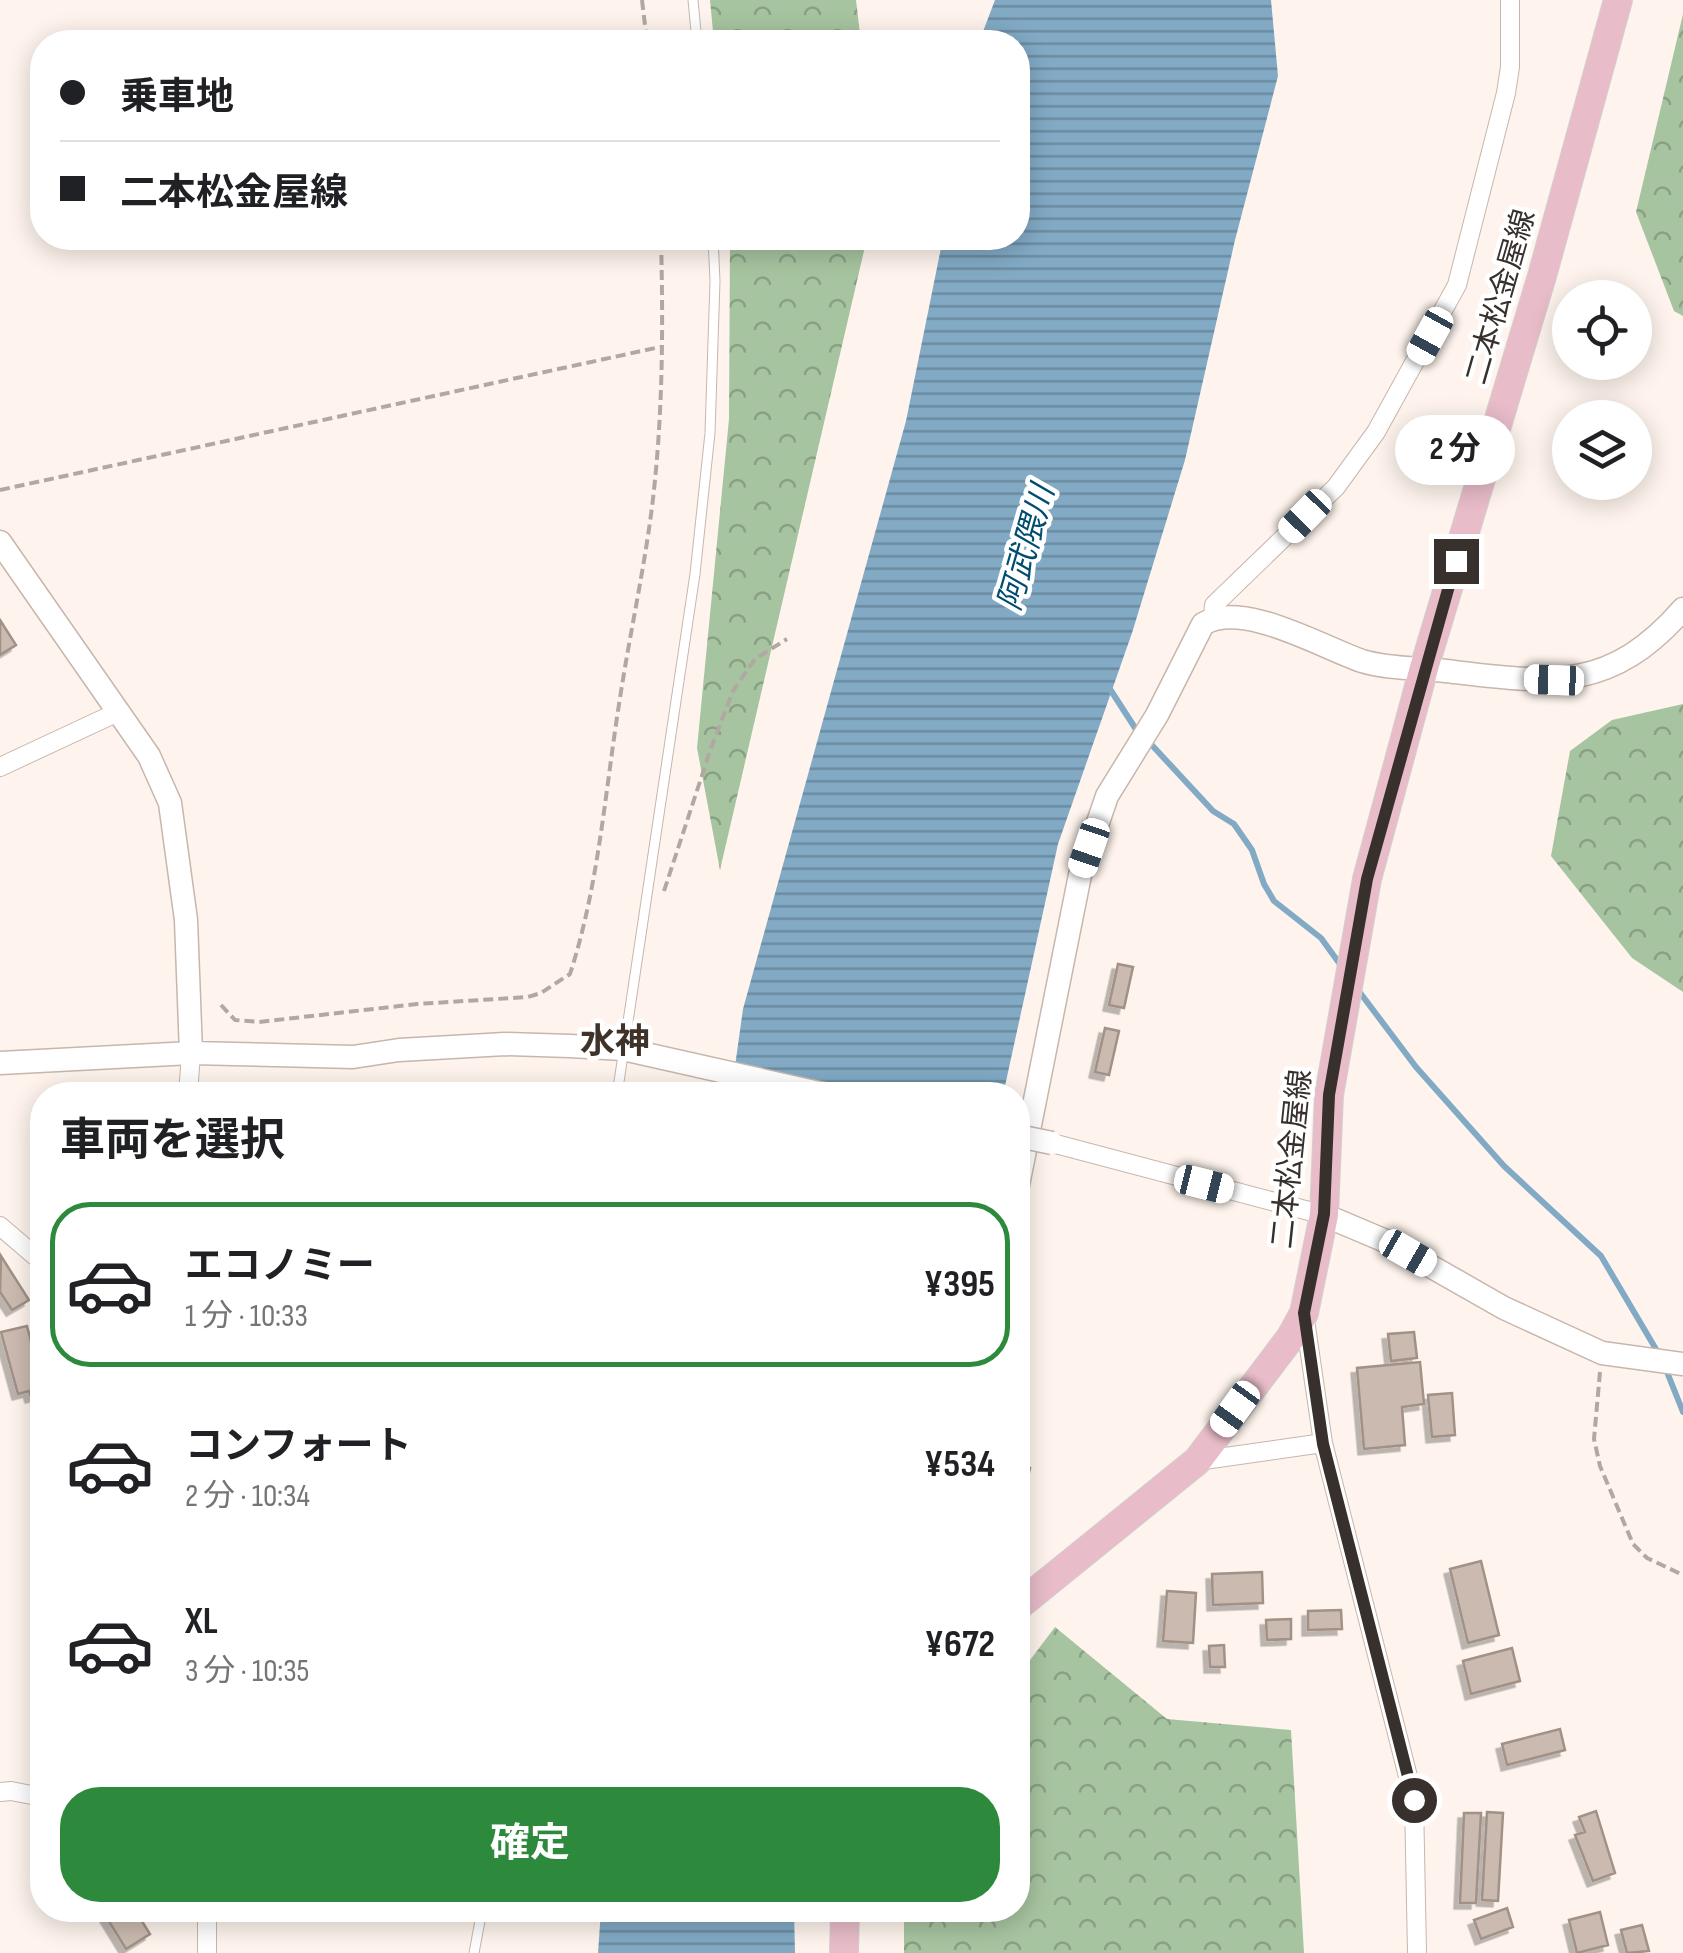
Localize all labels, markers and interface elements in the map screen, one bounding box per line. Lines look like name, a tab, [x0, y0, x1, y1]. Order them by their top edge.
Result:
text: 乗車地	[120, 75, 234, 120]
text: 二本松金屋線	[120, 171, 348, 216]
street label: 二本松金屋線	[1459, 206, 1543, 388]
map controls	[1552, 280, 1652, 500]
button: locate	[1552, 280, 1652, 380]
car	[1402, 302, 1458, 370]
button: layers	[1552, 400, 1652, 500]
callout: 2 分	[1396, 416, 1516, 486]
text: 2 分	[1429, 430, 1481, 469]
water label: 阿武隈川	[991, 478, 1064, 615]
car	[1273, 484, 1337, 548]
route end	[1434, 539, 1479, 584]
car	[1523, 664, 1585, 696]
car	[1065, 815, 1113, 881]
district label: 水神	[580, 1021, 650, 1064]
street label: 二本松金屋線	[1265, 1068, 1319, 1250]
text: 車両を選択	[60, 1114, 285, 1169]
car	[1171, 1162, 1237, 1206]
car	[1375, 1225, 1441, 1281]
icon: car	[65, 1240, 155, 1330]
text: エコノミー	[185, 1244, 375, 1289]
text: ¥395	[924, 1262, 995, 1307]
text: 1 分 · 10:33	[185, 1297, 308, 1336]
car	[1205, 1376, 1265, 1442]
icon: car	[65, 1420, 155, 1510]
text: コンフォート	[185, 1424, 412, 1469]
text: ¥534	[924, 1442, 995, 1487]
text: 2 分 · 10:34	[185, 1477, 310, 1516]
text: XL	[185, 1599, 218, 1644]
icon: car	[65, 1600, 155, 1690]
text: ¥672	[925, 1622, 995, 1667]
text: 3 分 · 10:35	[185, 1652, 309, 1691]
route start	[1392, 1778, 1437, 1823]
button: 確定	[60, 1787, 1000, 1902]

